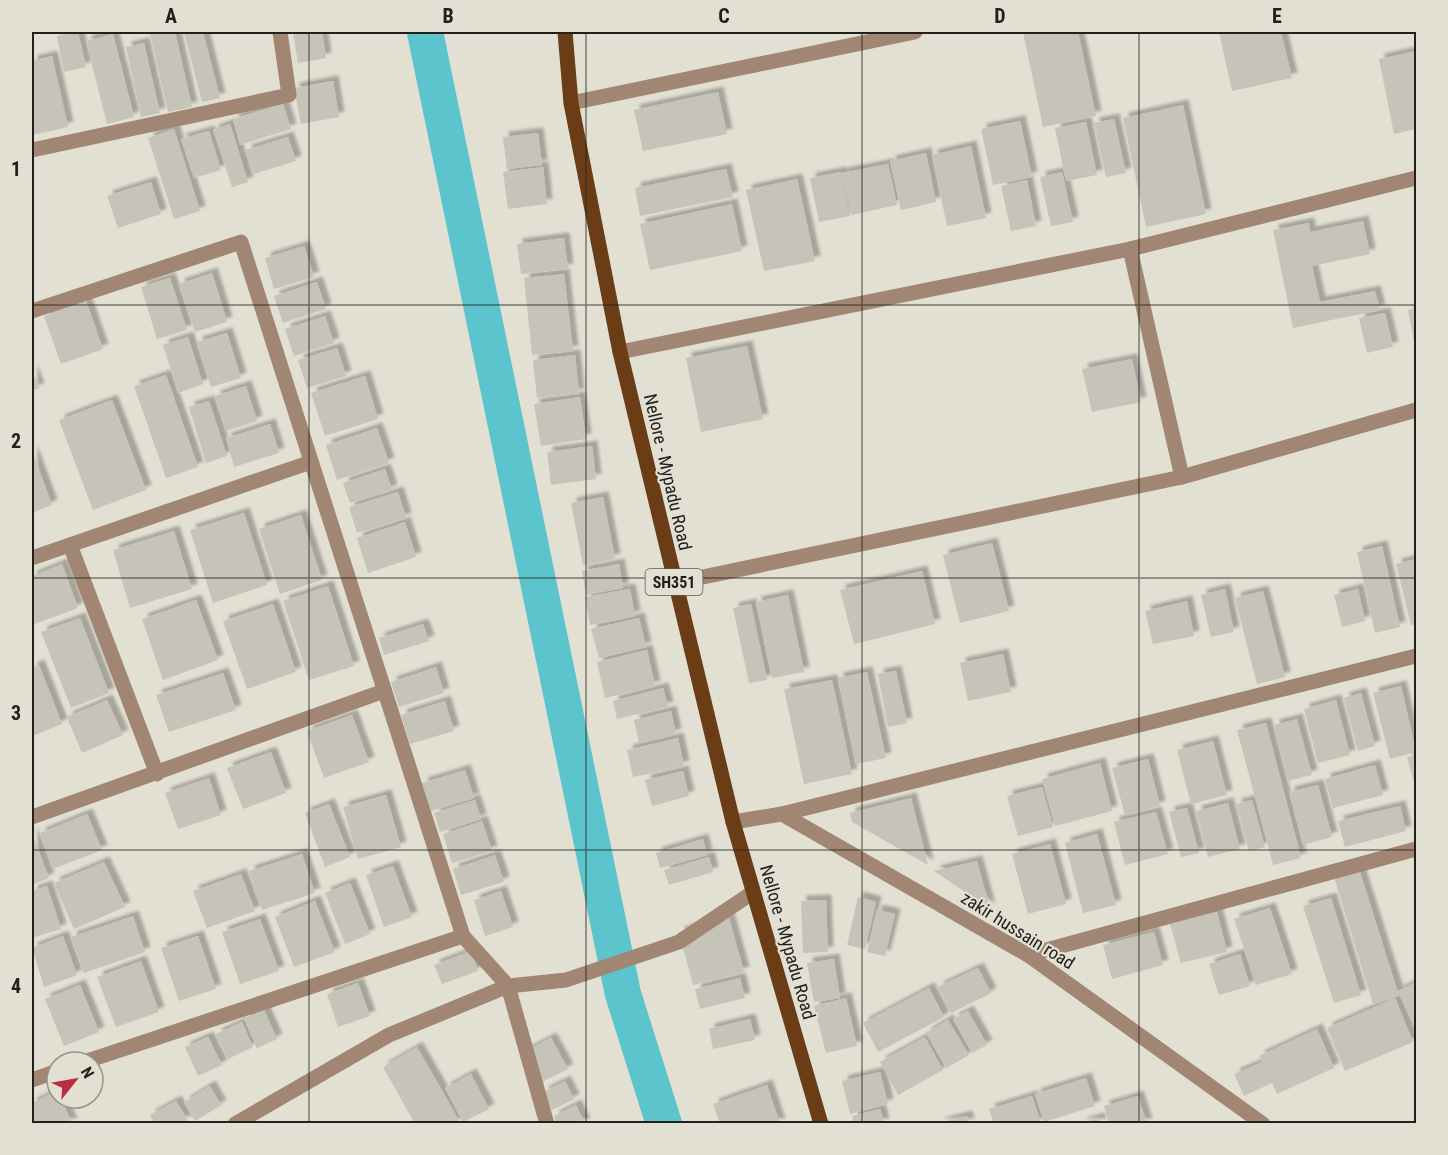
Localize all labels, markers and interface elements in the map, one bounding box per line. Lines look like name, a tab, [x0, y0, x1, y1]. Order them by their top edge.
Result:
text: A	[165, 4, 177, 28]
text: B	[442, 4, 454, 28]
text: C	[718, 4, 730, 28]
text: D	[994, 4, 1006, 28]
text: E	[1272, 4, 1282, 28]
text: 1	[11, 157, 21, 181]
street label: Nellore - Mypadu Road	[640, 392, 696, 552]
text: 2	[11, 429, 21, 453]
road number: SH351	[646, 569, 702, 595]
text: 3	[11, 701, 21, 725]
street label: Nellore - Mypadu Road	[756, 862, 820, 1022]
street label: zakir hussain road	[957, 887, 1079, 973]
text: 4	[11, 974, 21, 998]
north arrow	[45, 1050, 105, 1110]
text: N	[77, 1063, 98, 1082]

